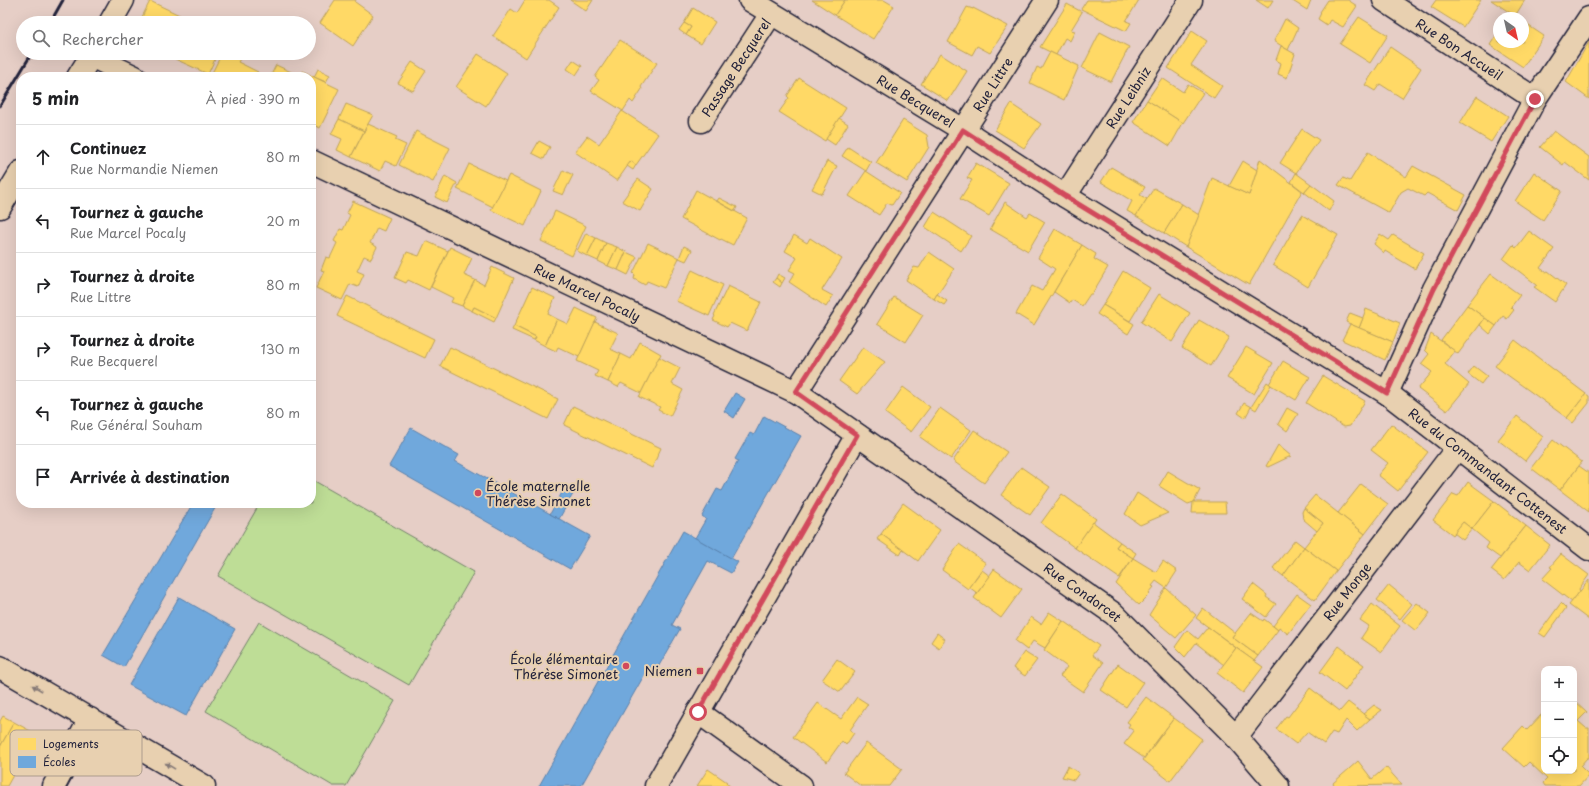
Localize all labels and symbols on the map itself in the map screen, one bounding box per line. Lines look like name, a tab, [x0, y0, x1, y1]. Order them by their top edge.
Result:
north arrow	[1493, 12, 1529, 48]
street label: Rue Bon Accueil	[1412, 13, 1507, 84]
street label: Passage Becquerel	[696, 14, 775, 120]
street label: Rue Littre	[968, 53, 1017, 115]
street label: Rue Leibniz	[1101, 63, 1155, 132]
street label: Rue Becquerel	[873, 70, 958, 132]
route end	[1526, 90, 1544, 108]
street label: Rue Marcel Pocaly	[531, 259, 644, 326]
street label: Rue du Commandant Cottenest	[1405, 403, 1572, 538]
place label: École maternelle Thérèse Simonet	[486, 476, 591, 510]
marker: École maternelle Thérèse Simonet	[473, 488, 483, 498]
street label: Rue Condorcet	[1040, 558, 1127, 626]
street label: Rue Monge	[1318, 558, 1375, 624]
place label: École élémentaire Thérèse Simonet	[510, 649, 618, 683]
marker: École élémentaire Thérèse Simonet	[621, 661, 631, 671]
place label: Niemen	[645, 661, 692, 680]
marker: Niemen	[695, 666, 705, 676]
one-way arrow	[31, 685, 43, 692]
route start	[689, 703, 707, 721]
legend	[10, 730, 142, 776]
text: Logements	[43, 735, 99, 752]
text: Écoles	[43, 753, 76, 770]
one-way arrow	[164, 763, 176, 770]

